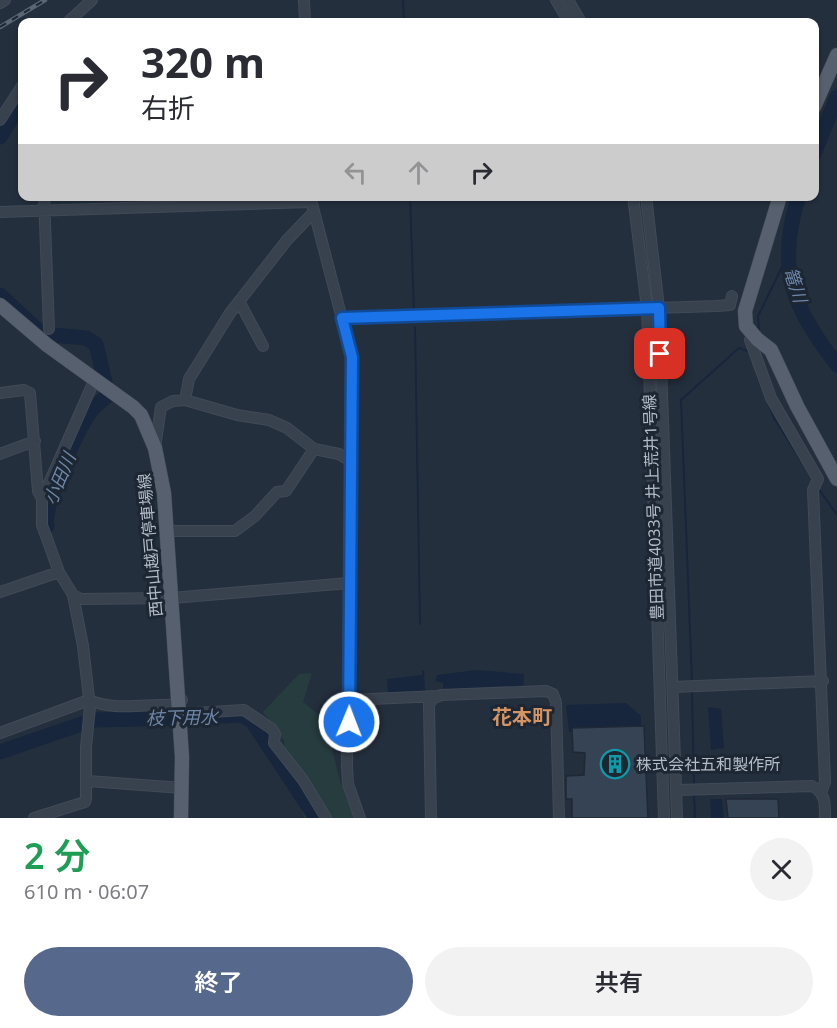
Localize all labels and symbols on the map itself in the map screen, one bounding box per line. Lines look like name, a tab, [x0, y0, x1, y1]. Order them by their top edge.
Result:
water label: 篭川	[779, 264, 814, 307]
pin	[634, 328, 685, 379]
street label: 豊田市道4033号 井上荒井1号線	[638, 394, 668, 620]
water label: 小田川	[37, 447, 81, 508]
street label: 西中山越戸停車場線	[133, 472, 167, 618]
position arrow	[317, 690, 381, 754]
district label: 花本町	[492, 703, 552, 730]
water label: 枝下用水	[146, 704, 220, 730]
building icon: 株式会社五和製作所	[599, 748, 631, 780]
place label: 株式会社五和製作所	[636, 753, 780, 775]

